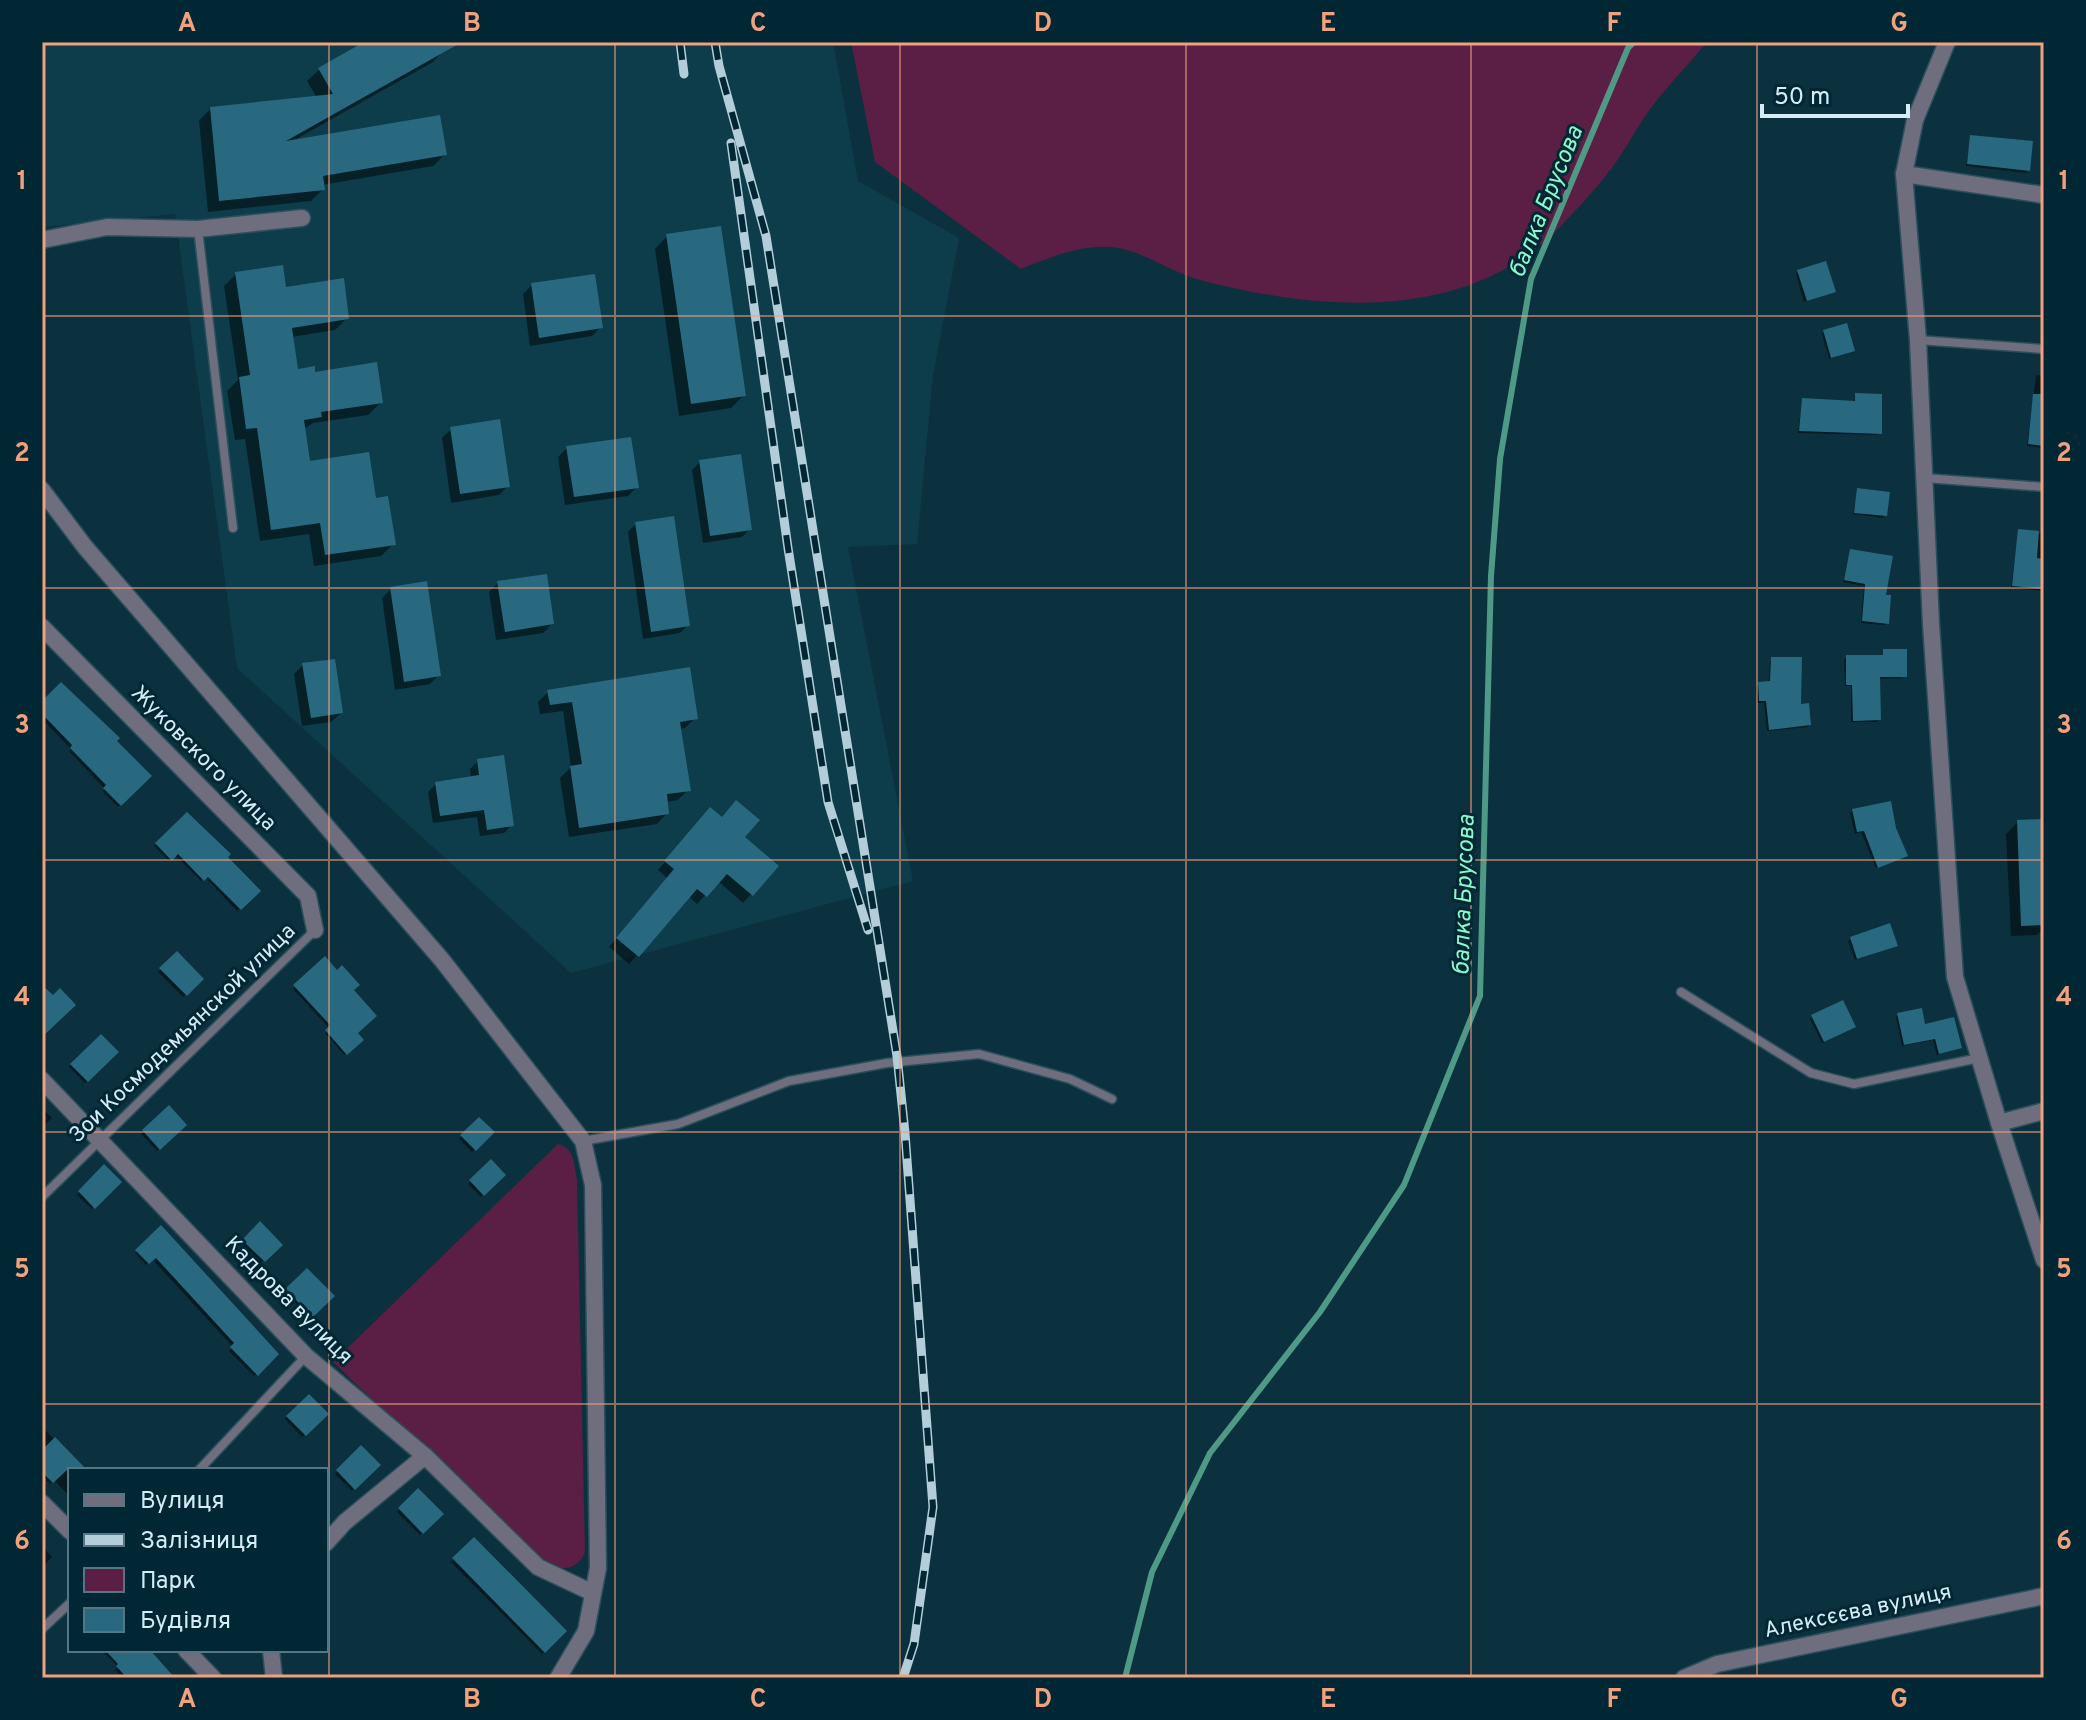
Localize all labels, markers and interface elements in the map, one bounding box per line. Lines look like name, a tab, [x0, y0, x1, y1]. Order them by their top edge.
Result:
text: A	[178, 8, 196, 41]
text: B	[463, 8, 481, 41]
text: C	[750, 8, 766, 41]
text: D	[1034, 8, 1052, 41]
text: E	[1320, 8, 1336, 41]
text: F	[1607, 8, 1622, 41]
text: G	[1890, 8, 1908, 41]
scale bar	[1762, 68, 1908, 118]
text: 50 m	[1774, 83, 1830, 113]
water label: балка Брусова	[1503, 121, 1591, 282]
text: 1	[17, 166, 27, 199]
text: 1	[2059, 166, 2069, 199]
text: 2	[14, 438, 30, 471]
text: 2	[2056, 438, 2072, 471]
street label: Жуковского улица	[125, 681, 281, 837]
text: 3	[14, 710, 30, 743]
text: 3	[2056, 710, 2072, 743]
water label: балка Брусова	[1447, 814, 1483, 976]
street label: Зои Космодемьянской улица	[64, 918, 302, 1150]
text: 4	[14, 982, 30, 1015]
text: 4	[2056, 982, 2072, 1015]
street label: Кадрова вулиця	[218, 1231, 358, 1371]
text: 5	[14, 1254, 30, 1287]
text: 5	[2056, 1254, 2072, 1287]
legend	[68, 1468, 328, 1652]
text: Вулиця	[140, 1487, 224, 1517]
text: 6	[14, 1526, 30, 1559]
text: 6	[2056, 1526, 2072, 1559]
text: Залізниця	[140, 1527, 258, 1557]
text: Парк	[140, 1567, 196, 1597]
street label: Алексєєва вулиця	[1762, 1579, 1954, 1645]
text: Будівля	[140, 1607, 231, 1637]
text: A	[178, 1684, 196, 1717]
text: B	[463, 1684, 481, 1717]
text: C	[750, 1684, 766, 1717]
text: D	[1034, 1684, 1052, 1717]
text: E	[1320, 1684, 1336, 1717]
text: F	[1607, 1684, 1622, 1717]
text: G	[1890, 1684, 1908, 1717]

